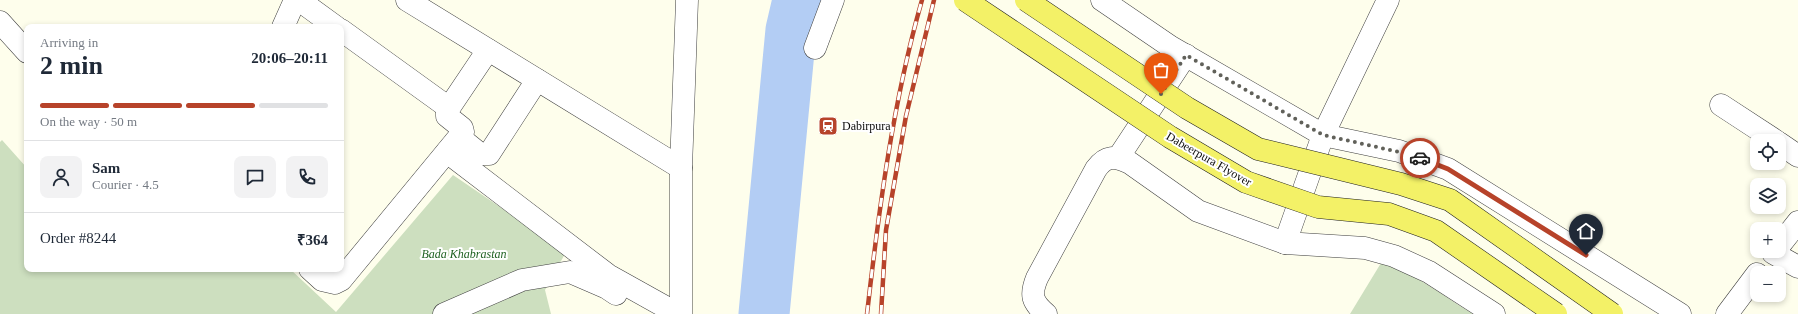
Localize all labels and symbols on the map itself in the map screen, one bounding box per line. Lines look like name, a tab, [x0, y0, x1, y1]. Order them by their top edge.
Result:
pin	[1144, 53, 1178, 94]
station icon: Dabirpura	[817, 115, 839, 137]
place label: Dabirpura	[842, 119, 891, 133]
street label: Dabeerpura Flyover	[1164, 129, 1254, 189]
courier	[1400, 138, 1440, 178]
pin	[1569, 214, 1603, 255]
park label: Bada Khabrastan	[421, 247, 507, 261]

